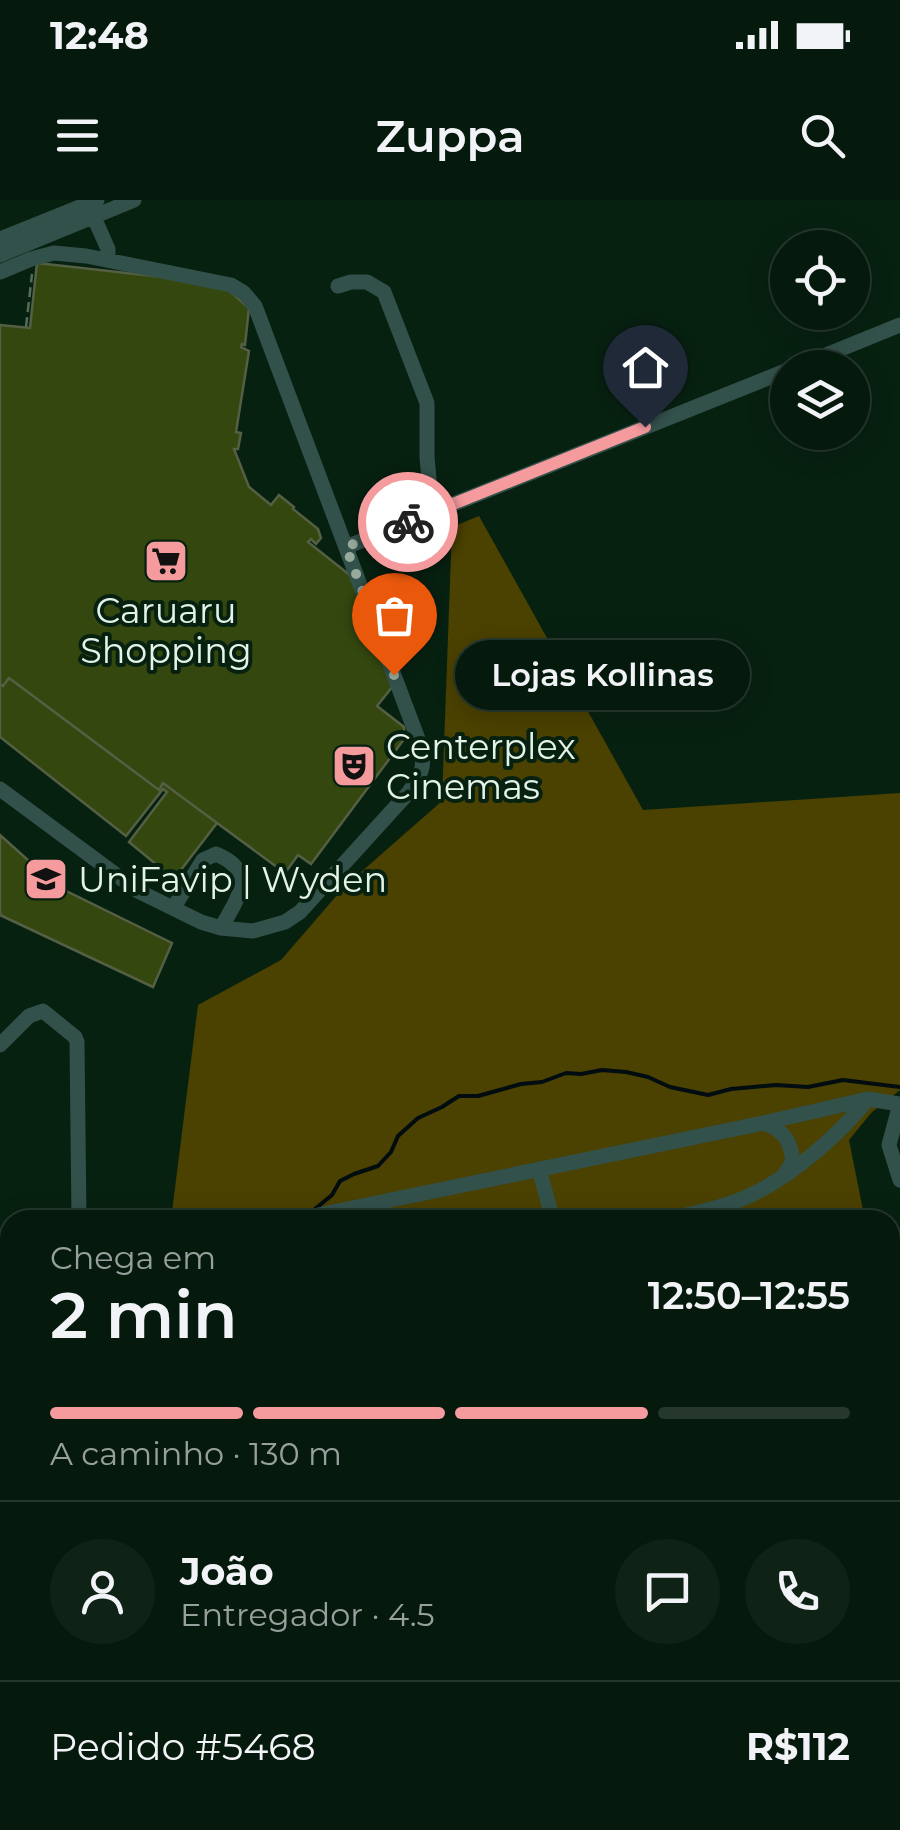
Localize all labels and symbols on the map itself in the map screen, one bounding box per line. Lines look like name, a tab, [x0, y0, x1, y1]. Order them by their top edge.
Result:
pin	[603, 325, 688, 428]
courier	[358, 472, 458, 572]
supermarket icon: Caruaru Shopping	[143, 538, 189, 584]
pin	[352, 573, 437, 676]
place label: Caruaru Shopping	[80, 589, 252, 672]
callout: Lojas Kollinas	[454, 640, 749, 710]
place label: Centerplex Cinemas	[386, 725, 576, 808]
theatre icon: Centerplex Cinemas	[331, 743, 377, 789]
school or university icon: UniFavip | Wyden	[23, 856, 69, 902]
place label: UniFavip | Wyden	[78, 858, 387, 901]

